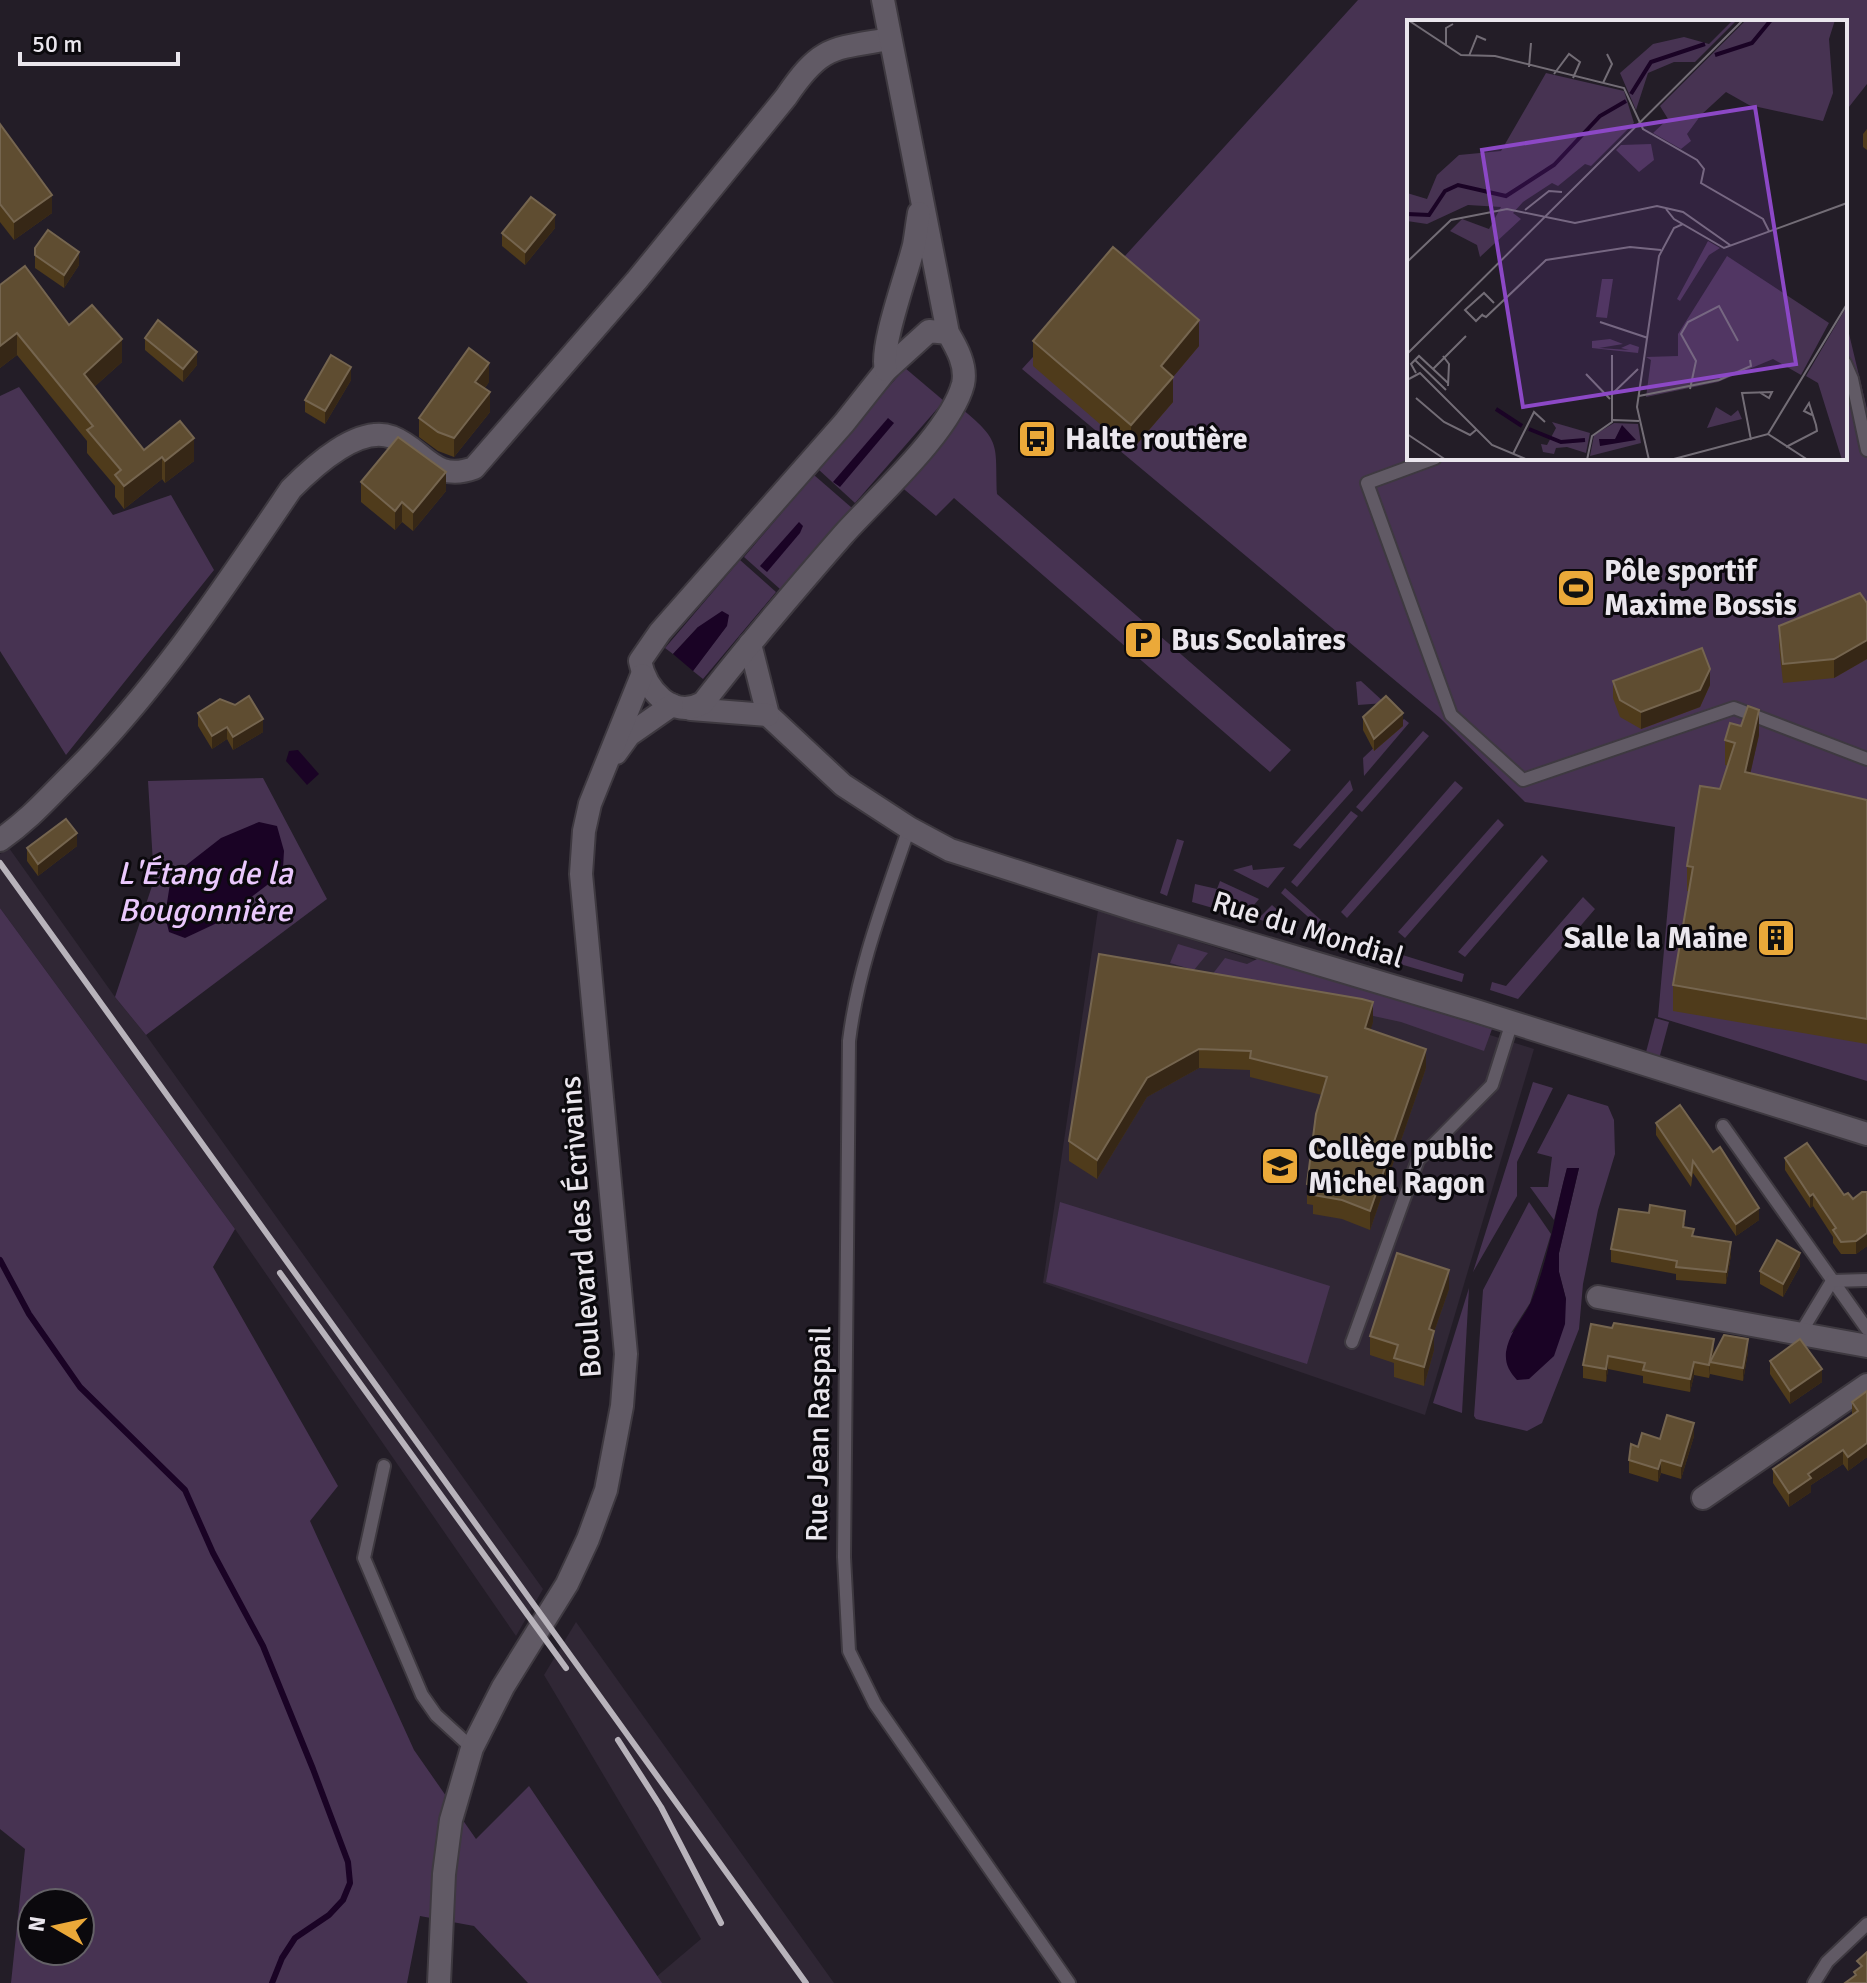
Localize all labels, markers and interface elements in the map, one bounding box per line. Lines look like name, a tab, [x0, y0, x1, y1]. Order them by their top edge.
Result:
scale bar	[20, 16, 178, 66]
inset map	[1407, 20, 1847, 460]
text: 50 m	[32, 29, 82, 59]
bus stop icon: Halte routière	[1016, 418, 1058, 460]
place label: Halte routière	[1065, 421, 1248, 458]
place label: Pôle sportif Maxime Bossis	[1604, 553, 1797, 624]
sports icon: Pôle sportif Maxime Bossis	[1555, 567, 1597, 609]
parking icon: Bus Scolaires	[1122, 619, 1164, 661]
place label: Bus Scolaires	[1171, 622, 1346, 659]
water label: L'Étang de la Bougonnière	[117, 854, 294, 930]
street label: Rue du Mondial	[1208, 883, 1408, 977]
building icon: Salle la Maine	[1755, 917, 1797, 959]
place label: Salle la Maine	[1564, 920, 1748, 957]
street label: Boulevard des Écrivains	[552, 1075, 610, 1379]
place label: Collège public Michel Ragon	[1308, 1131, 1493, 1202]
school or university icon: Collège public Michel Ragon	[1259, 1145, 1301, 1187]
street label: Rue Jean Raspail	[799, 1326, 839, 1542]
north arrow	[16, 1887, 96, 1967]
text: N	[22, 1914, 51, 1934]

